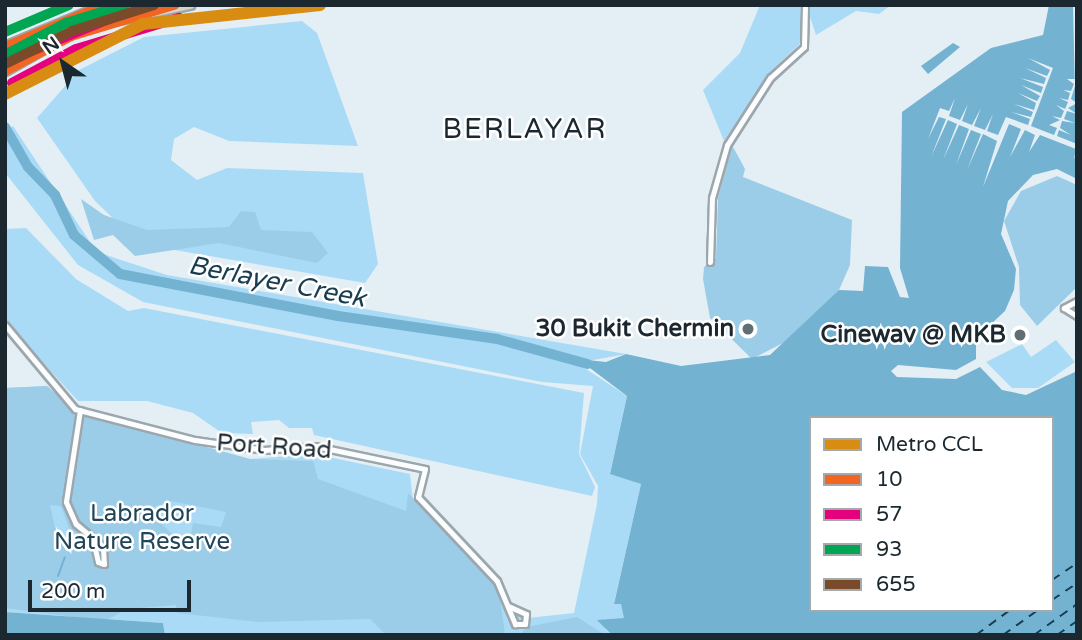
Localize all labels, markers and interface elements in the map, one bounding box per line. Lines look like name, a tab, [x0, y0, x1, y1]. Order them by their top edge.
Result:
north arrow	[28, 28, 98, 98]
text: N	[38, 32, 64, 59]
district label: BERLAYAR	[443, 112, 607, 146]
water label: Berlayer Creek	[186, 250, 368, 314]
place label: 30 Bukit Chermin	[535, 315, 734, 343]
marker: 30 Bukit Chermin	[740, 321, 756, 337]
place label: Cinewav @ MKB	[820, 321, 1006, 349]
marker: Cinewav @ MKB	[1012, 327, 1028, 343]
legend	[809, 416, 1054, 612]
street label: Port Road	[215, 429, 333, 465]
text: Metro CCL	[876, 432, 983, 457]
text: 10	[876, 467, 902, 492]
park label: Labrador Nature Reserve	[54, 500, 230, 556]
text: 57	[876, 502, 902, 527]
text: 93	[876, 537, 902, 562]
scale bar	[32, 566, 194, 610]
text: 655	[876, 572, 916, 597]
text: 200 m	[41, 579, 105, 604]

